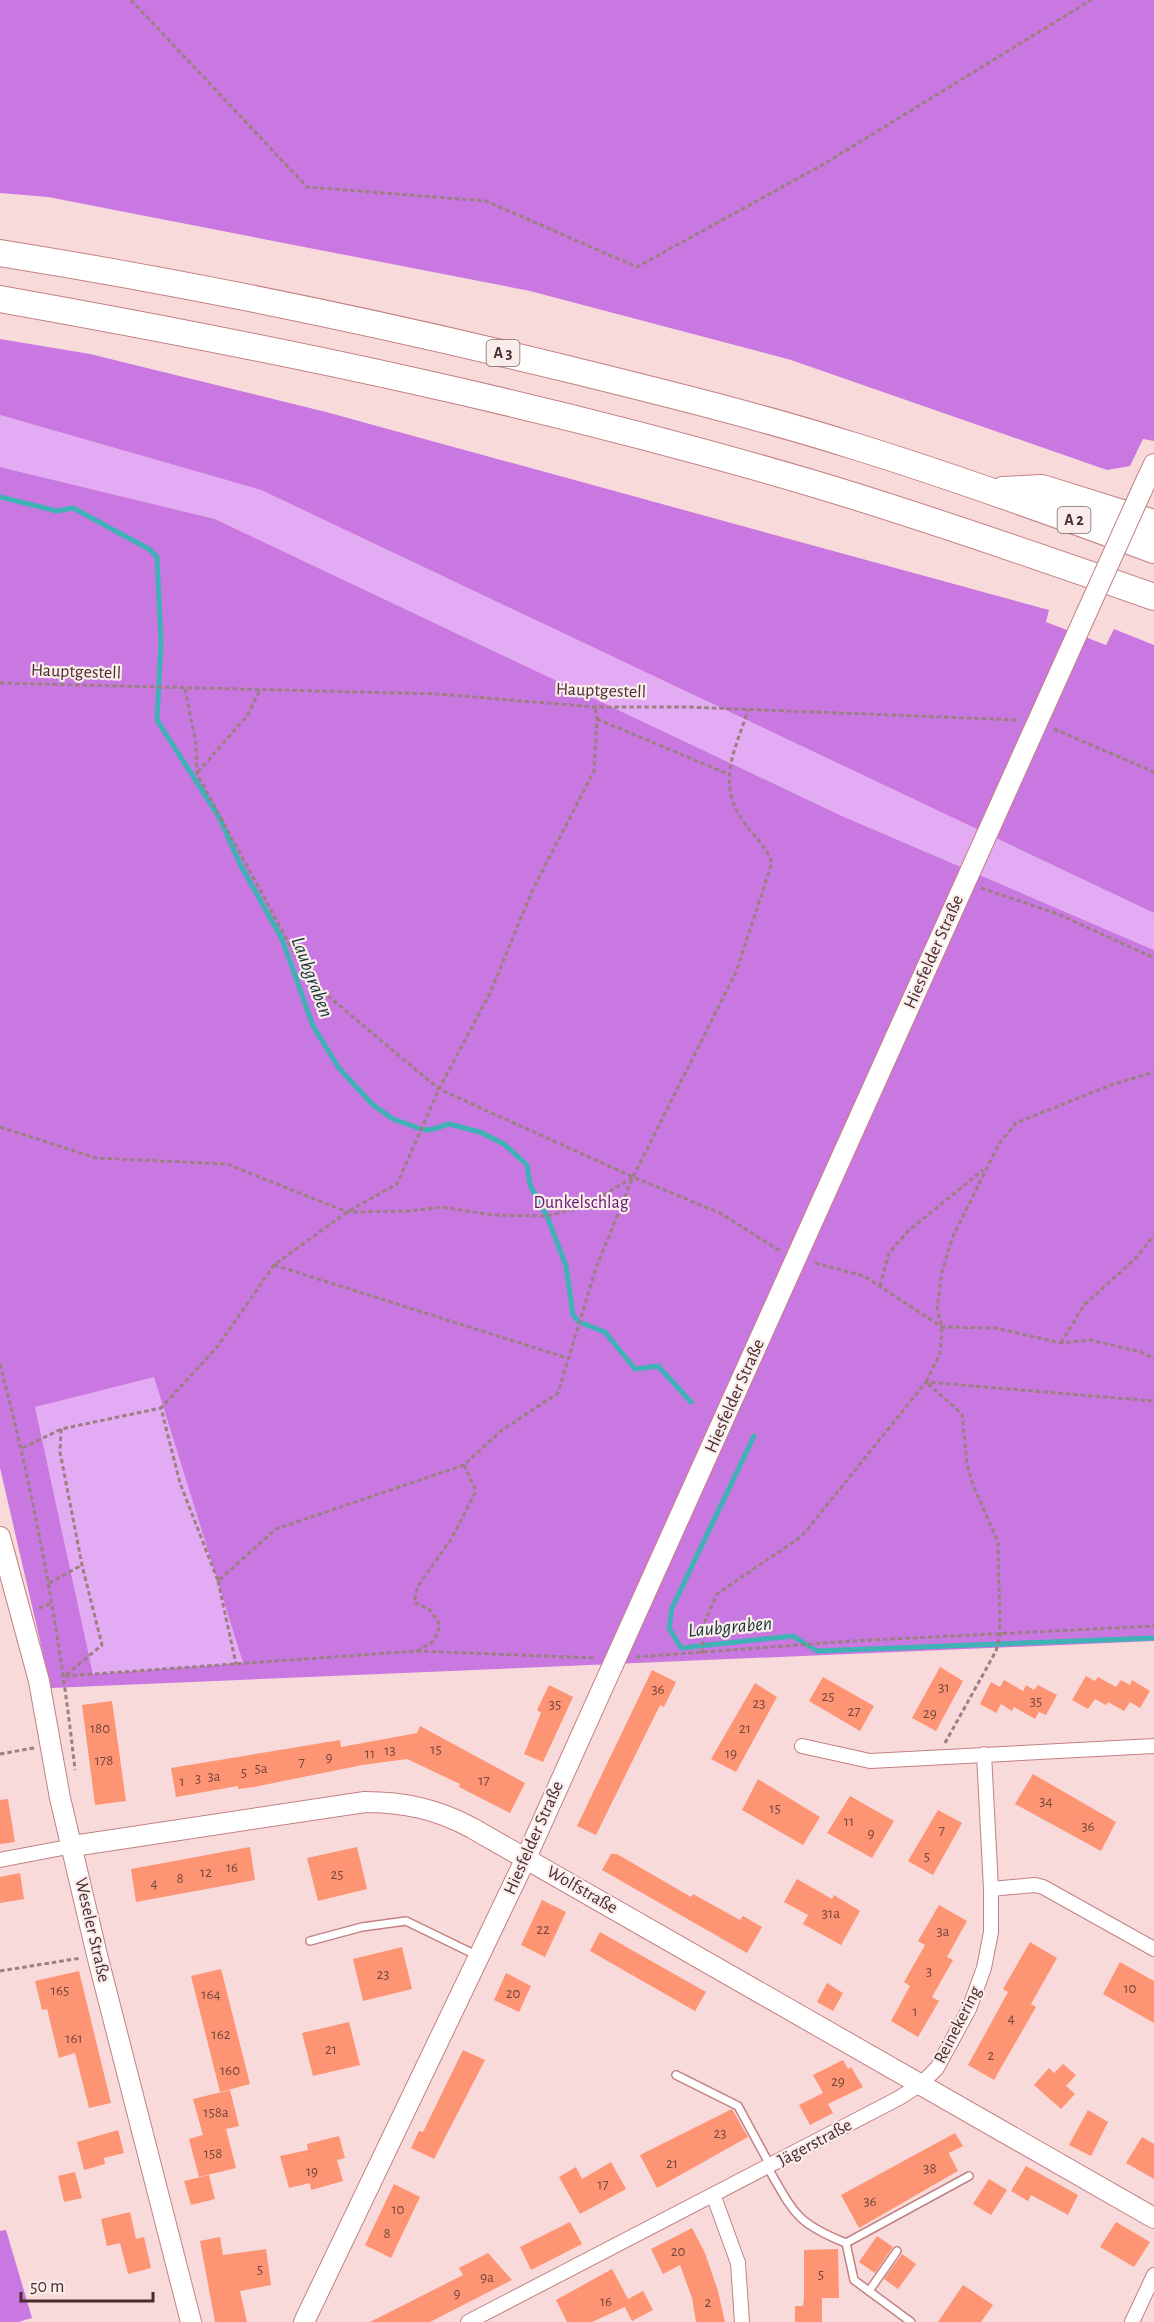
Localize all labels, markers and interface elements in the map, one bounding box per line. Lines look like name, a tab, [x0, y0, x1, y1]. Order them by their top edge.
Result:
road number: A 3	[486, 340, 520, 366]
road number: A 2	[1058, 507, 1090, 533]
street label: Hauptgestell	[31, 661, 121, 683]
street label: Hauptgestell	[556, 680, 646, 702]
street label: Hiesfelder Straße	[901, 892, 967, 1012]
water label: Laubgraben	[288, 934, 336, 1020]
park label: Dunkelschlag	[533, 1194, 629, 1212]
street label: Hiesfelder Straße	[702, 1336, 768, 1456]
water label: Laubgraben	[687, 1613, 773, 1641]
house number: 31	[938, 1680, 950, 1695]
house number: 36	[651, 1682, 665, 1697]
house number: 25	[821, 1689, 835, 1704]
house number: 35	[1030, 1694, 1042, 1709]
house number: 23	[752, 1696, 766, 1711]
house number: 35	[549, 1697, 561, 1712]
house number: 27	[847, 1704, 861, 1719]
house number: 29	[923, 1706, 937, 1721]
house number: 180	[90, 1721, 110, 1736]
house number: 21	[739, 1721, 751, 1736]
house number: 15	[430, 1742, 442, 1757]
house number: 13	[384, 1743, 396, 1758]
house number: 11	[365, 1746, 375, 1761]
house number: 19	[725, 1746, 737, 1761]
house number: 9	[325, 1750, 333, 1765]
house number: 178	[95, 1753, 113, 1768]
house number: 7	[299, 1755, 305, 1770]
house number: 5a	[254, 1761, 268, 1776]
house number: 5	[241, 1765, 247, 1780]
house number: 3a	[207, 1769, 221, 1784]
house number: 3	[195, 1771, 201, 1786]
house number: 17	[478, 1773, 490, 1788]
house number: 1	[179, 1774, 185, 1789]
street label: Hiesfelder Straße	[501, 1778, 567, 1898]
house number: 34	[1039, 1794, 1053, 1809]
house number: 15	[769, 1801, 781, 1816]
house number: 11	[844, 1814, 854, 1829]
house number: 36	[1081, 1819, 1095, 1834]
house number: 7	[939, 1823, 945, 1838]
house number: 9	[867, 1826, 875, 1841]
house number: 5	[924, 1849, 930, 1864]
house number: 16	[226, 1860, 238, 1875]
street label: Wolfstraße	[543, 1863, 621, 1917]
house number: 12	[200, 1865, 212, 1880]
house number: 25	[330, 1867, 344, 1882]
house number: 8	[176, 1871, 184, 1886]
street label: Weseler Straße	[71, 1876, 113, 1984]
house number: 4	[150, 1876, 158, 1891]
house number: 31a	[822, 1906, 840, 1921]
house number: 22	[536, 1922, 550, 1937]
house number: 3a	[936, 1924, 950, 1939]
house number: 3	[926, 1964, 932, 1979]
house number: 23	[376, 1967, 390, 1982]
house number: 10	[1123, 1981, 1137, 1996]
house number: 165	[51, 1983, 69, 1998]
street label: Reinekering	[931, 1983, 985, 2067]
house number: 20	[506, 1986, 520, 2001]
house number: 164	[201, 1987, 221, 2002]
house number: 1	[912, 2004, 918, 2019]
house number: 4	[1007, 2011, 1015, 2026]
house number: 162	[211, 2027, 231, 2042]
house number: 161	[65, 2031, 83, 2046]
house number: 21	[325, 2042, 337, 2057]
house number: 2	[988, 2048, 995, 2063]
house number: 160	[220, 2063, 240, 2078]
house number: 29	[831, 2074, 845, 2089]
house number: 158a	[203, 2105, 229, 2120]
street label: Jägerstraße	[775, 2116, 855, 2170]
house number: 23	[713, 2126, 727, 2141]
house number: 158	[204, 2146, 222, 2161]
house number: 21	[666, 2156, 678, 2171]
house number: 38	[923, 2161, 937, 2176]
house number: 19	[306, 2164, 318, 2179]
house number: 17	[597, 2177, 609, 2192]
house number: 36	[863, 2194, 877, 2209]
house number: 10	[391, 2202, 405, 2217]
house number: 8	[383, 2226, 391, 2241]
house number: 20	[671, 2244, 685, 2259]
house number: 5	[257, 2262, 263, 2277]
scale bar	[21, 2265, 153, 2303]
house number: 5	[818, 2267, 824, 2282]
house number: 9a	[480, 2270, 494, 2285]
text: 50 m	[30, 2278, 64, 2296]
house number: 9	[453, 2286, 461, 2301]
house number: 16	[600, 2294, 612, 2309]
house number: 2	[705, 2295, 712, 2310]

